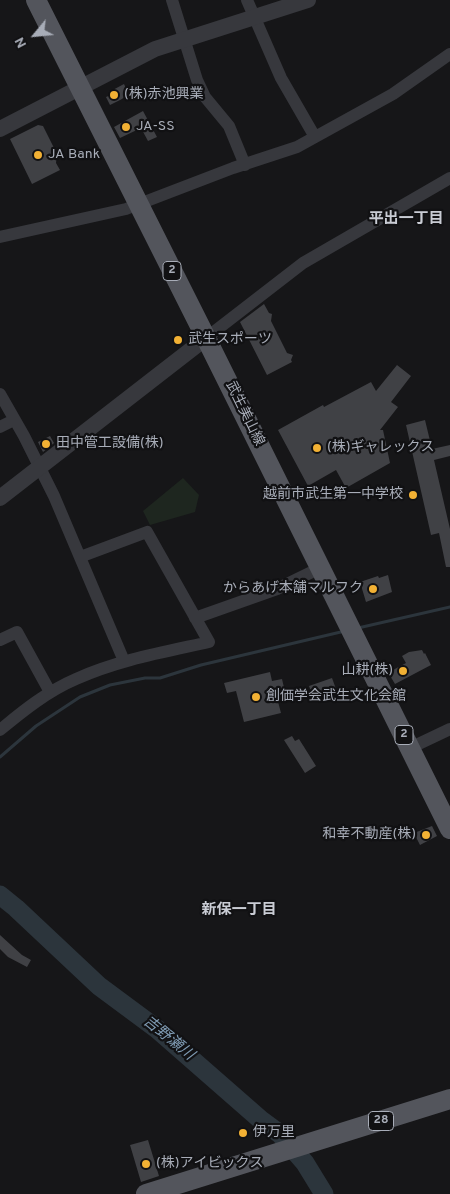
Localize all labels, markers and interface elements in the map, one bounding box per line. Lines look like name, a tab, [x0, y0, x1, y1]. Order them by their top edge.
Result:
north arrow	[10, 10, 60, 60]
text: N	[11, 34, 31, 51]
place label: (株)赤池興業	[124, 87, 204, 103]
marker: (株)赤池興業	[108, 89, 120, 101]
place label: JA-SS	[136, 119, 175, 135]
marker: JA-SS	[120, 121, 132, 133]
place label: JA Bank	[48, 147, 100, 163]
marker: JA Bank	[32, 149, 44, 161]
district label: 平出一丁目	[369, 211, 443, 229]
road number: 2	[163, 262, 181, 280]
place label: 武生スポーツ	[188, 332, 272, 348]
marker: 武生スポーツ	[172, 334, 184, 346]
street label: 武生美山線	[221, 379, 267, 449]
place label: 田中管工設備(株)	[56, 436, 164, 452]
marker: 田中管工設備(株)	[40, 438, 52, 450]
place label: (株)ギャレックス	[327, 440, 435, 456]
marker: (株)ギャレックス	[311, 442, 323, 454]
place label: 越前市武生第一中学校	[263, 487, 403, 503]
marker: 越前市武生第一中学校	[407, 489, 419, 501]
place label: からあげ本舗マルフク	[223, 581, 363, 597]
marker: からあげ本舗マルフク	[367, 583, 379, 595]
place label: 山耕(株)	[341, 663, 393, 679]
marker: 山耕(株)	[397, 665, 409, 677]
place label: 創価学会武生文化会館	[266, 689, 406, 705]
marker: 創価学会武生文化会館	[250, 691, 262, 703]
road number: 2	[395, 726, 413, 744]
place label: 和幸不動産(株)	[322, 827, 416, 843]
marker: 和幸不動産(株)	[420, 829, 432, 841]
district label: 新保一丁目	[202, 902, 276, 920]
water label: 吉野瀬川	[139, 1013, 197, 1065]
road number: 28	[368, 1112, 394, 1130]
place label: 伊万里	[253, 1125, 295, 1141]
marker: 伊万里	[237, 1127, 249, 1139]
place label: (株)アイビックス	[156, 1156, 264, 1172]
marker: (株)アイビックス	[140, 1158, 152, 1170]

